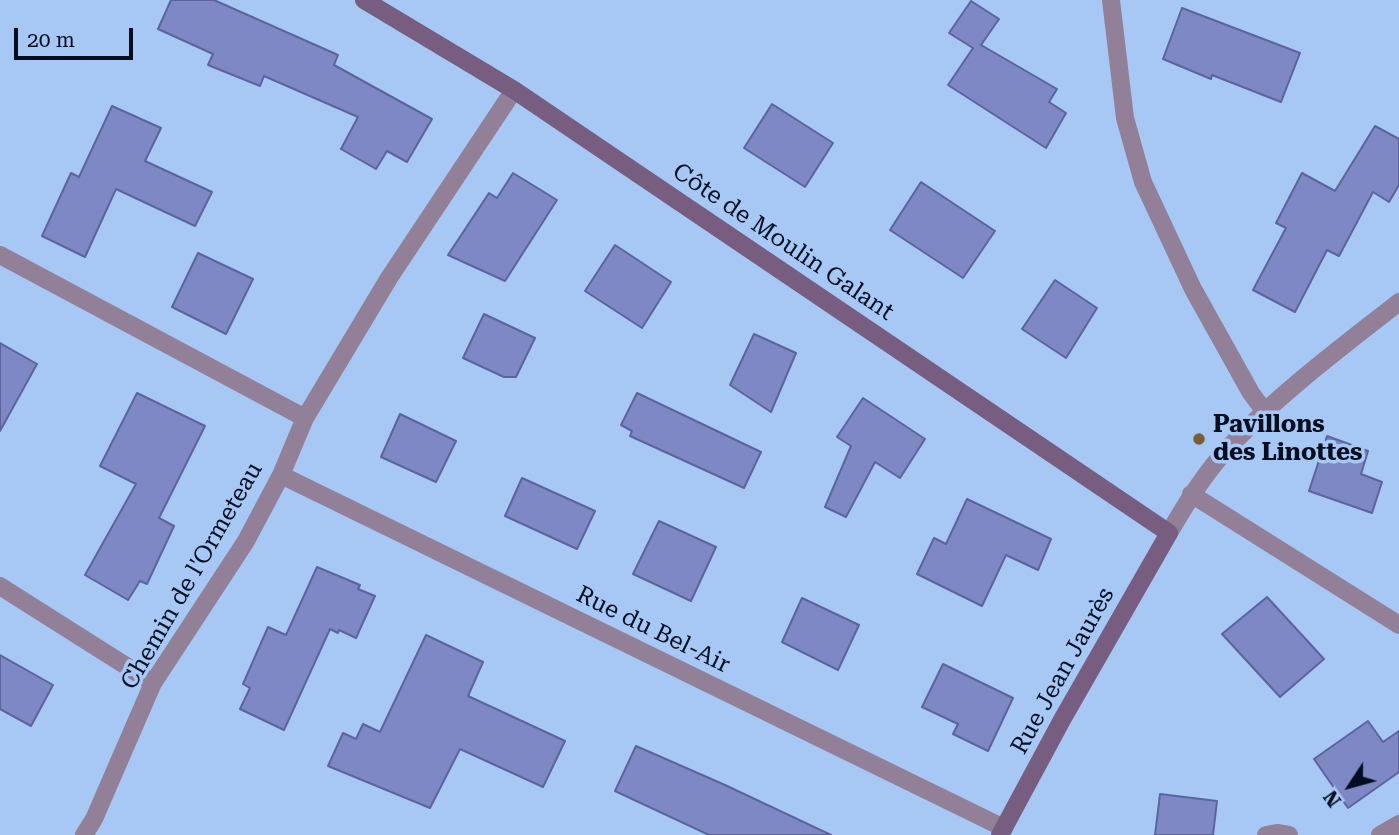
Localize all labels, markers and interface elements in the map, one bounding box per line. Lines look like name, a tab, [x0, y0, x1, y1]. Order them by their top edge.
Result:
scale bar	[18, 14, 136, 58]
text: 20 m	[27, 28, 75, 52]
street label: Côte de Moulin Galant	[667, 157, 899, 327]
place label: Pavillons des Linottes	[1213, 411, 1362, 467]
marker: Pavillons des Linottes	[1191, 431, 1207, 447]
street label: Chemin de l'Ormeteau	[115, 457, 269, 695]
street label: Rue du Bel-Air	[572, 580, 734, 680]
street label: Rue Jean Jaurès	[1005, 583, 1121, 759]
north arrow	[1315, 751, 1385, 821]
text: N	[1319, 786, 1346, 811]

